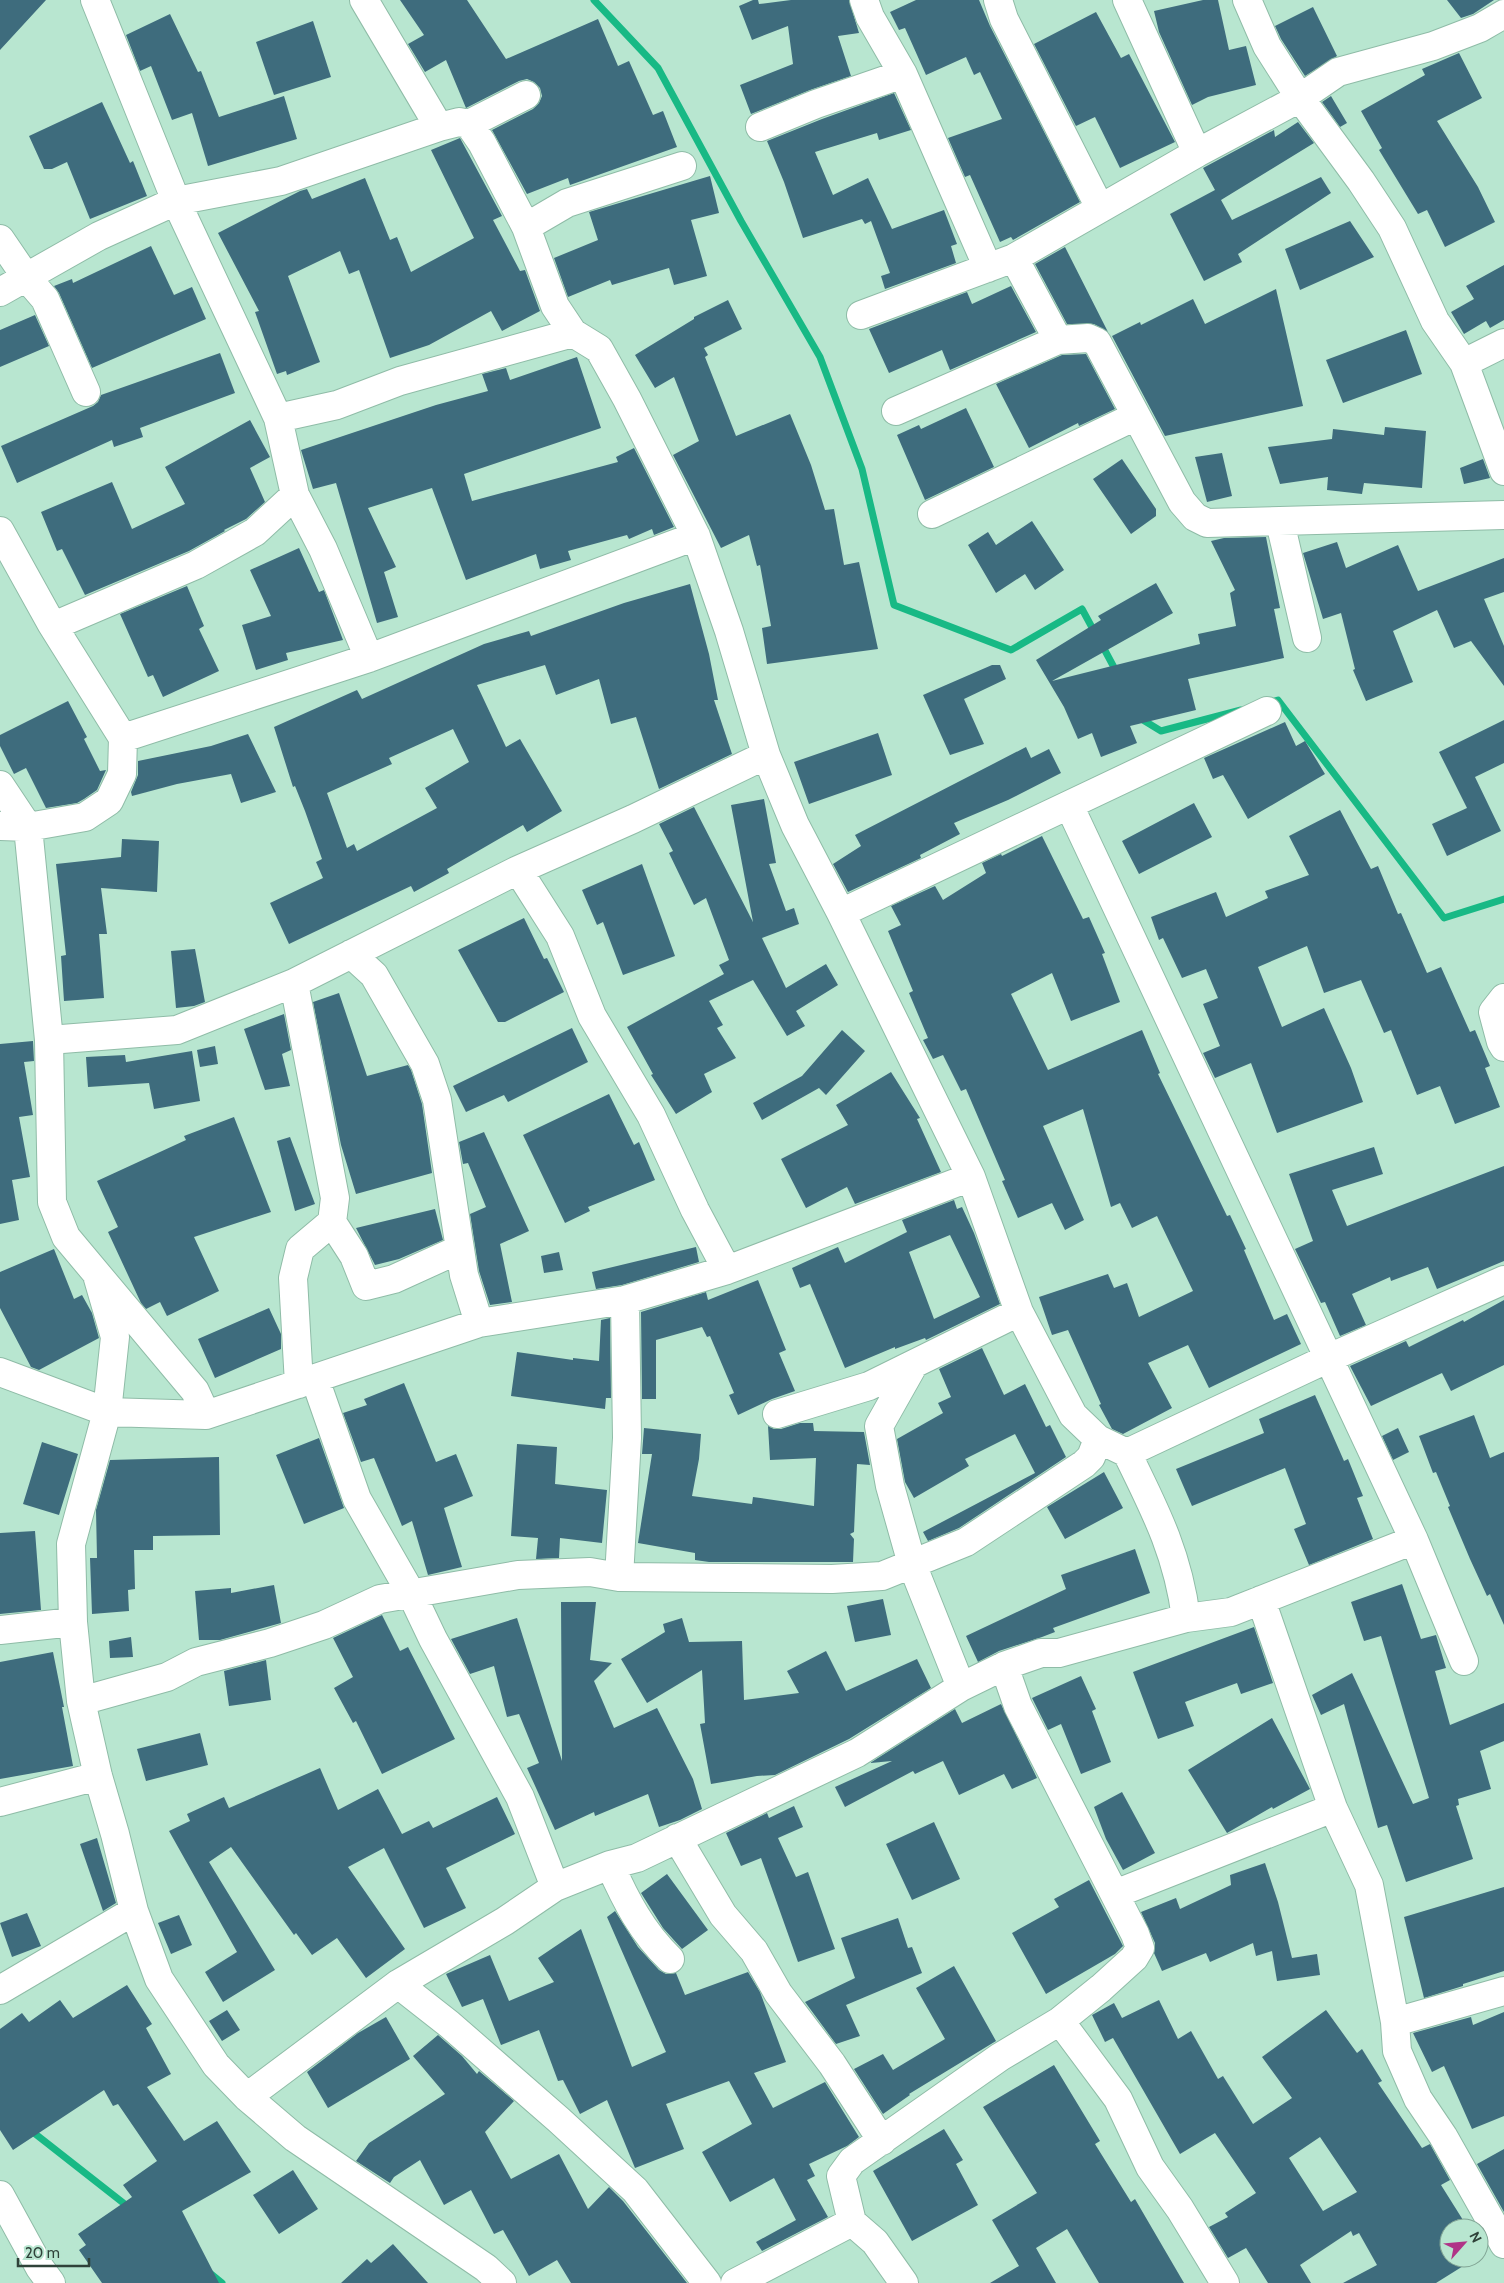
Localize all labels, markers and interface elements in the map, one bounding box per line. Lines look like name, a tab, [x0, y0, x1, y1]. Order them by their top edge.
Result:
north arrow	[1439, 2218, 1489, 2268]
text: N	[1465, 2229, 1486, 2246]
scale bar	[18, 2236, 89, 2268]
text: 20 m	[25, 2244, 60, 2262]

